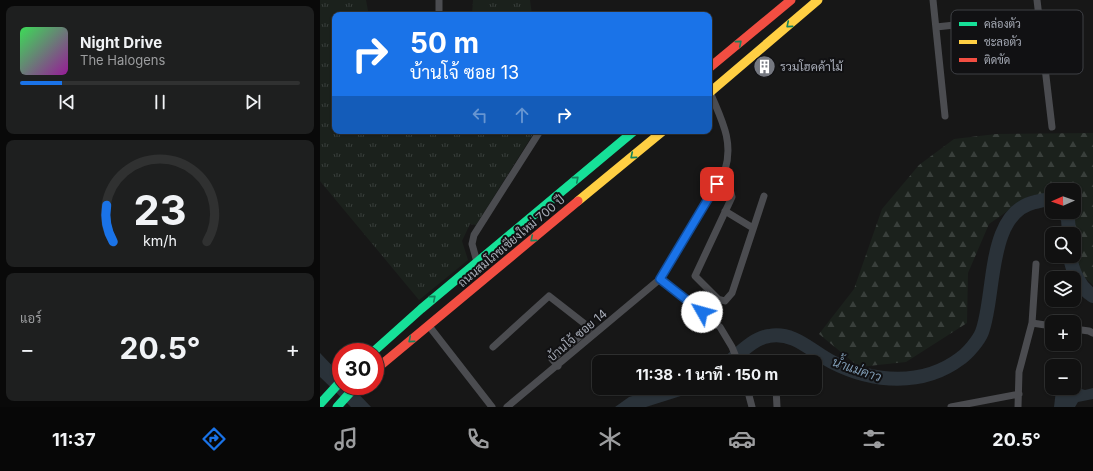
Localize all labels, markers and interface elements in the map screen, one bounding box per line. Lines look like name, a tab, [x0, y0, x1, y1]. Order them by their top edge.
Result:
legend	[951, 10, 1083, 74]
text: คล่องตัว	[984, 17, 1021, 31]
one-way arrow	[786, 21, 793, 28]
text: 50 m	[410, 26, 479, 60]
icon: right	[344, 28, 396, 80]
text: Night Drive	[80, 33, 162, 52]
text: ชะลอตัว	[984, 35, 1022, 49]
one-way arrow	[734, 41, 742, 48]
text: The Halogens	[80, 52, 165, 68]
building icon: รวมโฮคค้าไม้	[751, 53, 777, 79]
text: ติดขัด	[984, 53, 1010, 67]
place label: รวมโฮคค้าไม้	[780, 59, 844, 74]
text: บ้านโจ้ ซอย 13	[410, 62, 519, 83]
icon: previous	[56, 91, 78, 113]
icon: pause	[149, 91, 171, 113]
icon: next	[242, 91, 264, 113]
icon: left	[469, 104, 491, 126]
icon: ahead	[511, 104, 533, 126]
icon: right	[553, 104, 575, 126]
one-way arrow	[630, 151, 638, 158]
pin	[700, 167, 734, 201]
icon: arrive	[706, 173, 728, 195]
one-way arrow	[571, 177, 579, 184]
north arrow	[1045, 183, 1081, 219]
map controls	[1045, 183, 1081, 395]
text: 23	[133, 184, 187, 234]
street label: ถนนสมโภชเชียงใหม่ 700 ปี	[454, 192, 568, 290]
button: search	[1045, 227, 1081, 263]
text: km/h	[143, 231, 177, 248]
one-way arrow	[530, 234, 538, 241]
button: layers	[1045, 271, 1081, 307]
position arrow	[681, 291, 723, 333]
one-way arrow	[429, 296, 436, 303]
street label: บ้านโจ้ ซอย 14	[544, 306, 610, 364]
text: แอร์	[20, 310, 41, 326]
button: +	[1045, 315, 1081, 351]
text: 20.5°	[120, 330, 200, 366]
one-way arrow	[409, 335, 416, 342]
text: −	[20, 336, 35, 362]
text: +	[285, 336, 300, 362]
speed limit sign: 30	[332, 343, 384, 395]
water label: น้ำแม่คาว	[830, 349, 885, 385]
button: −	[1045, 359, 1081, 395]
text: 11:38 · 1 นาที · 150 m	[636, 365, 778, 384]
icon: directions	[200, 425, 228, 453]
icon: music	[332, 425, 360, 453]
icon: phone	[464, 425, 492, 453]
icon: climate	[596, 425, 624, 453]
icon: car	[728, 425, 756, 453]
icon: filters	[860, 425, 888, 453]
text: 11:37	[52, 429, 96, 450]
text: 20.5°	[992, 429, 1041, 450]

